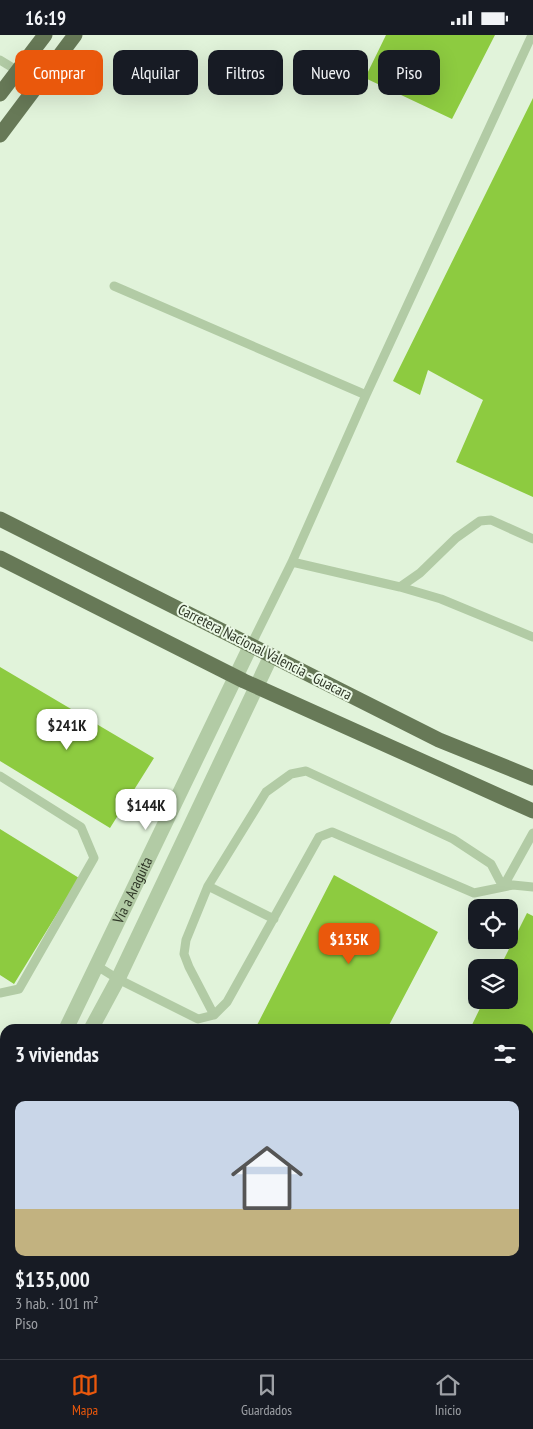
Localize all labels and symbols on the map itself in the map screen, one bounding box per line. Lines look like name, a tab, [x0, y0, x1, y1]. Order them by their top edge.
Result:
street label: Carretera Nacional Valencia - Guacara	[175, 599, 355, 704]
pin: $241K	[32, 709, 102, 751]
pin: $144K	[111, 789, 181, 831]
street label: Via a Araguita	[108, 854, 157, 927]
pin: $135K	[314, 923, 384, 965]

